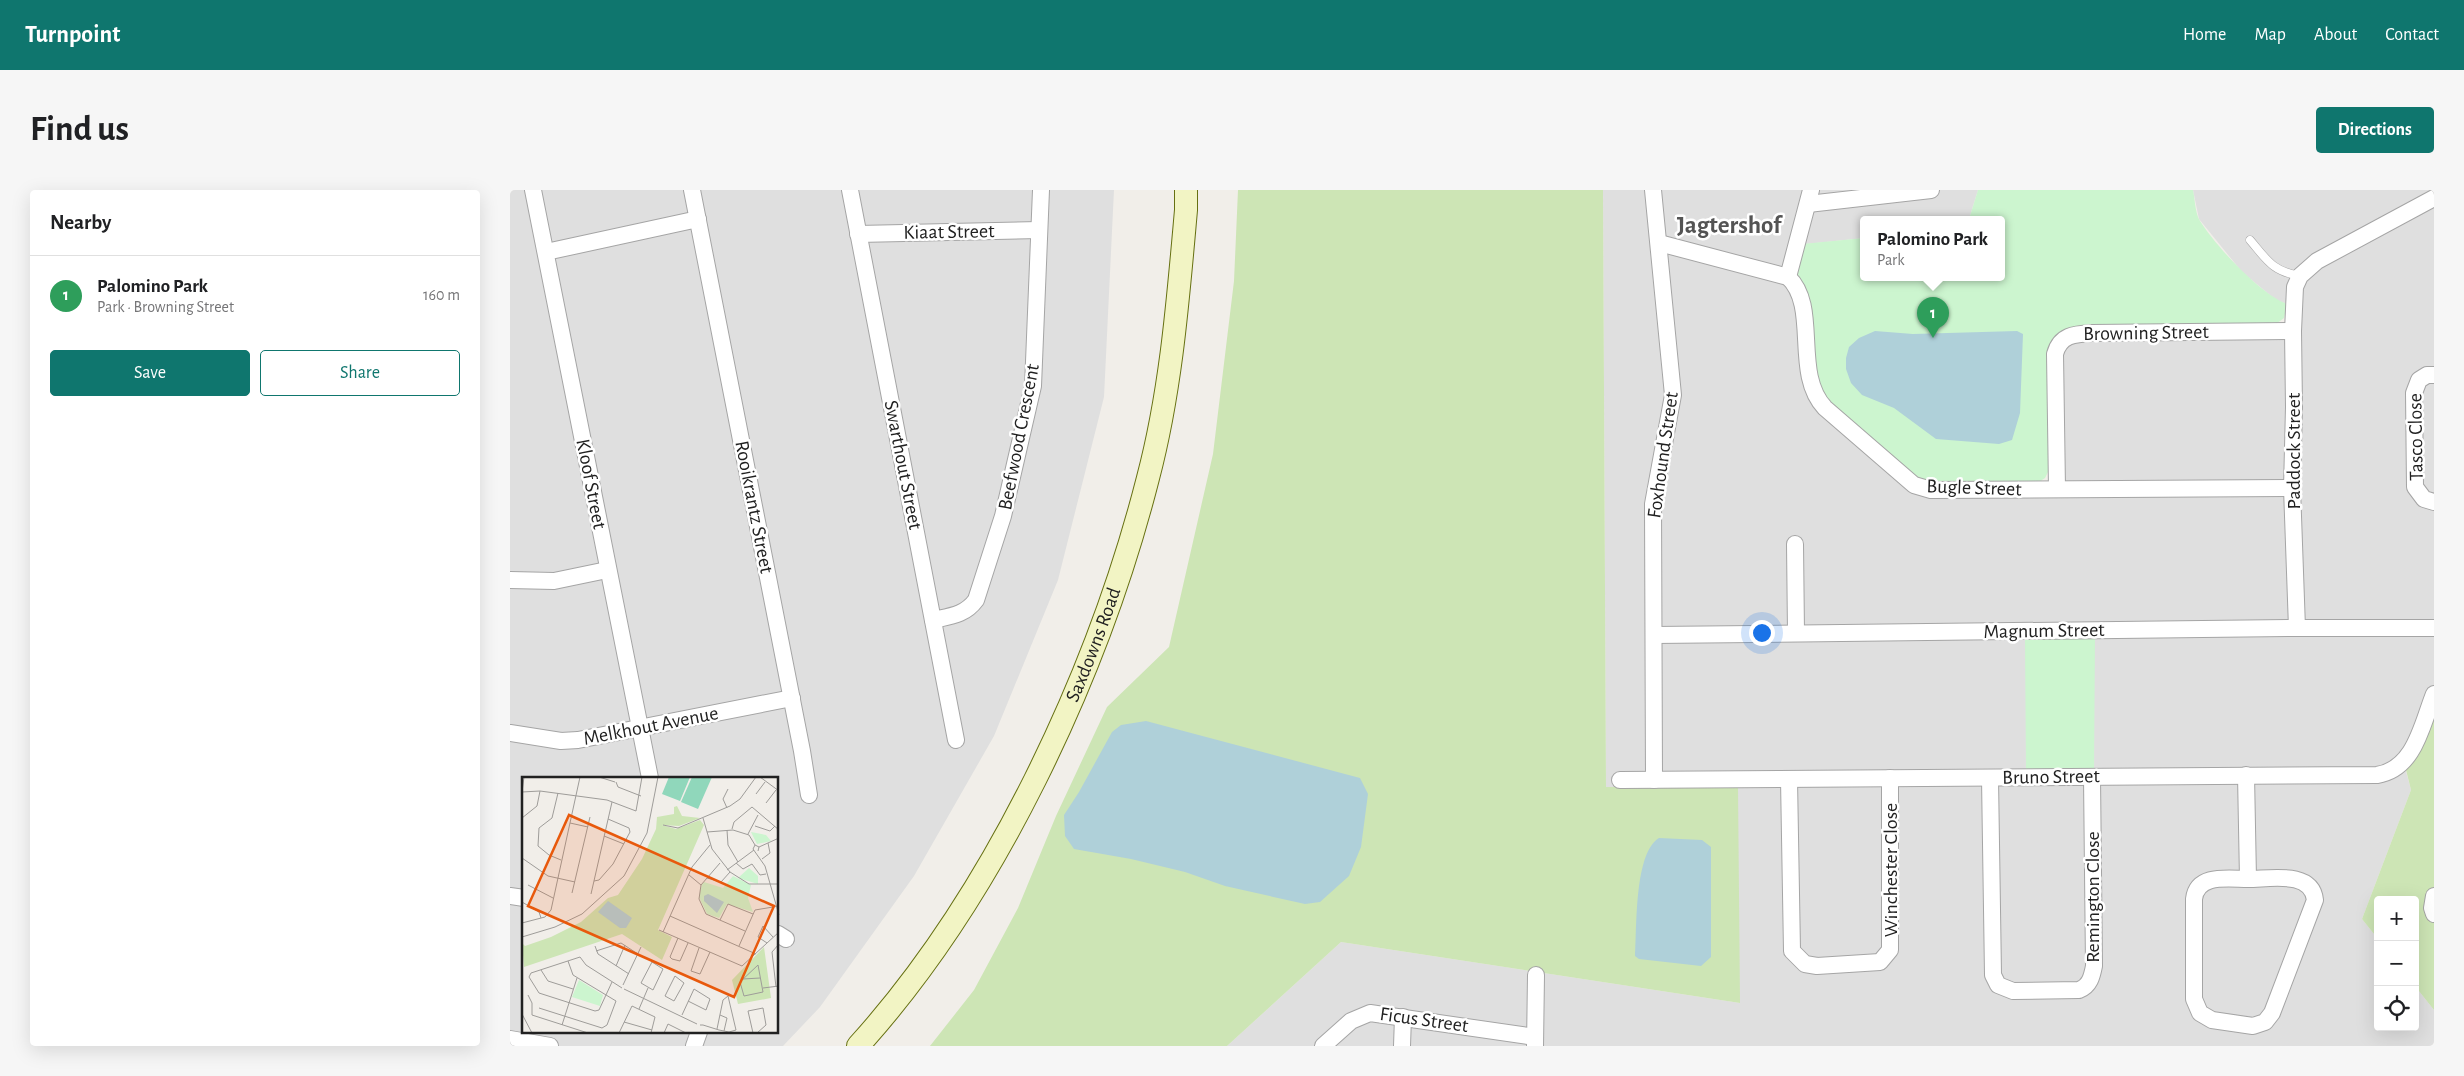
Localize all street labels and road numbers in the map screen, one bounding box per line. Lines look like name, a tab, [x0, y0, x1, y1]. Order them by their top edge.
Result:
street label: Kiaat Street	[903, 221, 995, 243]
street label: Browning Street	[2083, 322, 2210, 344]
street label: Beefwood Crescent	[995, 362, 1043, 512]
street label: Foxhound Street	[1644, 390, 1682, 519]
street label: Paddock Street	[2284, 392, 2304, 509]
street label: Tasco Close	[2405, 393, 2427, 481]
street label: Swarthout Street	[881, 399, 925, 532]
street label: Kloof Street	[572, 437, 610, 531]
street label: Rooikrantz Street	[731, 439, 777, 576]
street label: Bugle Street	[1926, 476, 2023, 500]
street label: Saxdowns Road	[1062, 585, 1125, 705]
street label: Magnum Street	[1983, 620, 2105, 642]
street label: Melkhout Avenue	[582, 703, 720, 749]
street label: Bruno Street	[2002, 766, 2101, 788]
street label: Winchester Close	[1881, 803, 1901, 937]
street label: Remington Close	[2083, 831, 2103, 963]
street label: Ficus Street	[1378, 1004, 1470, 1036]

